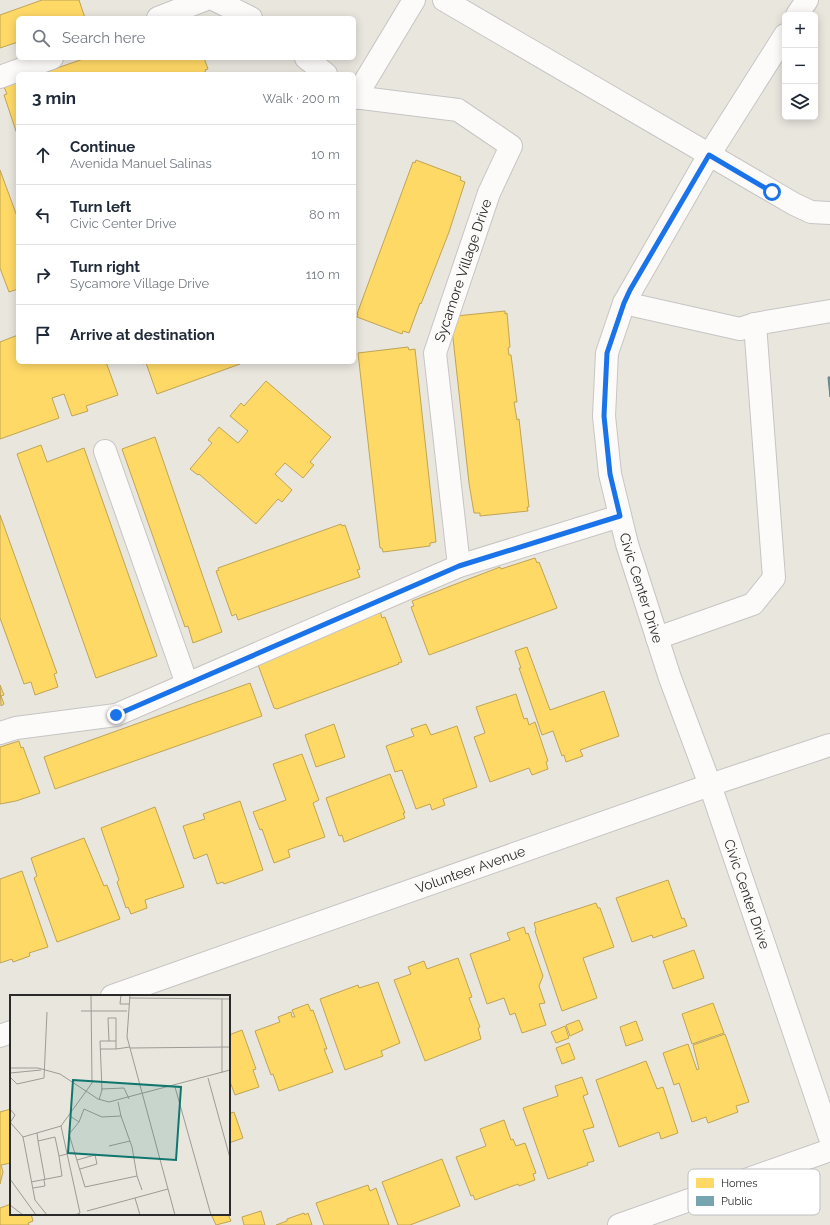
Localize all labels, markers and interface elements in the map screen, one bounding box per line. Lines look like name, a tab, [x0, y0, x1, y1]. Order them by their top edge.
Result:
map controls	[782, 12, 818, 120]
button: +	[782, 12, 818, 48]
search box	[16, 16, 356, 60]
icon: search	[30, 27, 52, 49]
text: Search here	[62, 29, 145, 47]
button: −	[782, 48, 818, 84]
button: layers	[782, 84, 818, 120]
text: 3 min	[32, 88, 76, 108]
text: Walk · 200 m	[263, 91, 340, 106]
text: Continue	[70, 138, 135, 156]
icon: ahead	[32, 144, 54, 166]
text: 10 m	[311, 147, 340, 162]
text: Avenida Manuel Salinas	[70, 156, 212, 171]
route start	[763, 183, 781, 201]
street label: Sycamore Village Drive	[431, 197, 494, 344]
text: Turn left	[70, 198, 131, 216]
icon: left	[32, 204, 54, 226]
text: 80 m	[309, 207, 340, 222]
text: Civic Center Drive	[70, 216, 177, 231]
text: Turn right	[70, 258, 140, 276]
icon: right	[32, 264, 54, 286]
text: 110 m	[306, 267, 340, 282]
text: Sycamore Village Drive	[70, 276, 209, 291]
icon: arrive	[32, 324, 54, 346]
text: Arrive at destination	[70, 326, 215, 344]
street label: Civic Center Drive	[617, 531, 666, 645]
route end	[107, 706, 125, 724]
street label: Civic Center Drive	[721, 837, 773, 951]
street label: Volunteer Avenue	[413, 843, 527, 896]
inset map	[10, 995, 230, 1215]
legend	[688, 1169, 820, 1215]
text: Homes	[721, 1177, 757, 1190]
text: Public	[721, 1195, 753, 1208]

